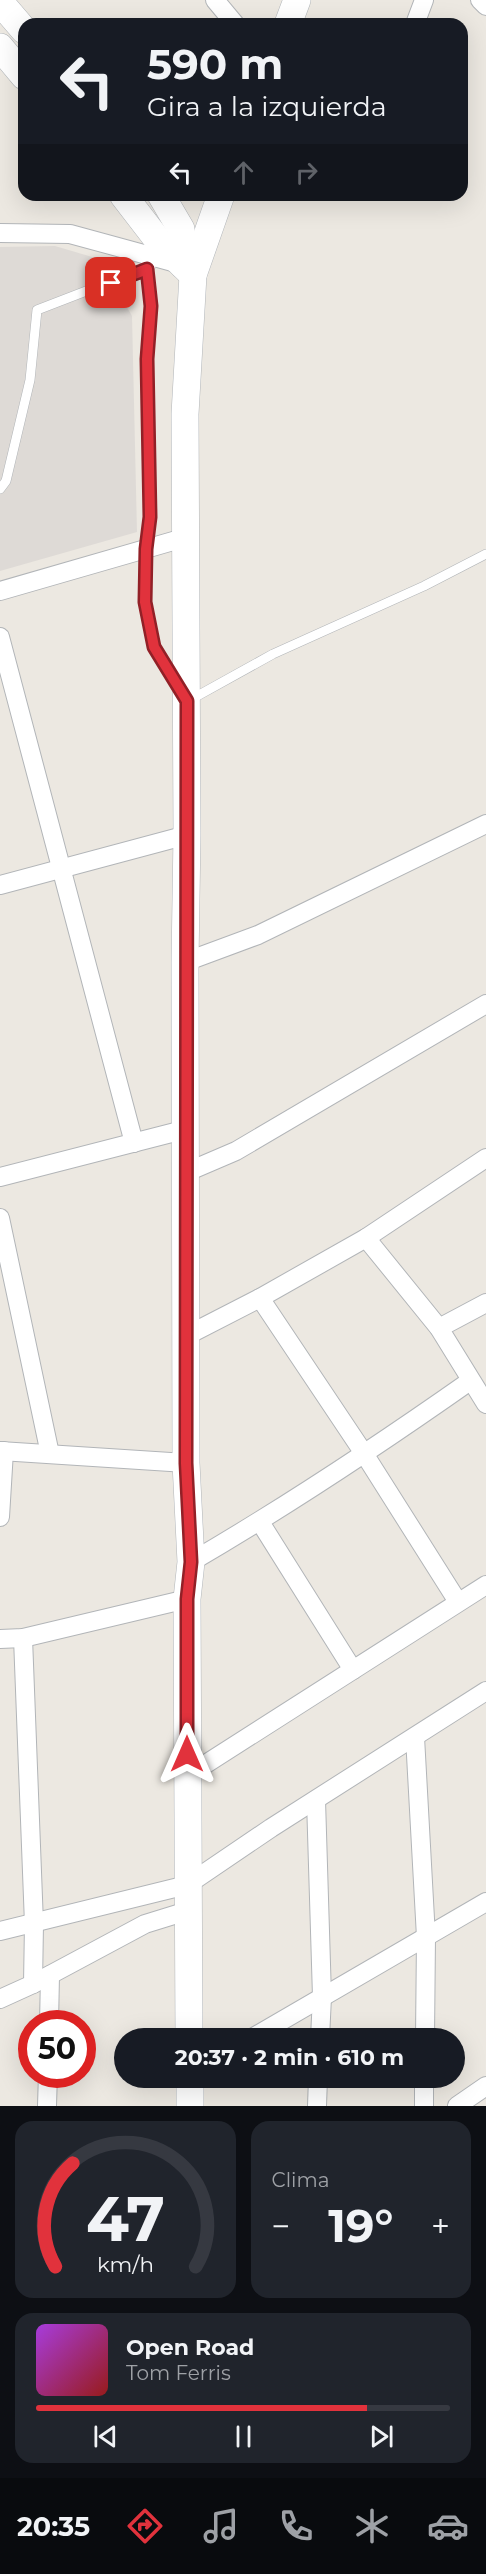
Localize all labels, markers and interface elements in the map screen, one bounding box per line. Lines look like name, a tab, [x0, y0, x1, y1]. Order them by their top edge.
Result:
text: 590 m	[147, 38, 283, 90]
icon: left	[48, 42, 126, 120]
text: Gira a la izquierda	[147, 90, 387, 123]
icon: left	[164, 156, 197, 189]
icon: ahead	[227, 156, 260, 189]
icon: right	[290, 156, 323, 189]
pin	[85, 257, 136, 308]
icon: arrive	[94, 266, 127, 299]
position arrow	[155, 1722, 219, 1786]
speed limit sign: 50	[18, 2010, 96, 2088]
text: 20:37 · 2 min · 610 m	[175, 2044, 404, 2071]
text: Clima	[272, 2168, 329, 2192]
text: 47	[86, 2181, 165, 2257]
text: 19°	[328, 2198, 393, 2253]
text: −	[272, 2206, 290, 2246]
text: +	[431, 2206, 450, 2246]
text: km/h	[97, 2251, 154, 2277]
text: Open Road	[126, 2334, 254, 2361]
text: Tom Ferris	[126, 2361, 231, 2385]
icon: previous	[89, 2420, 122, 2453]
icon: pause	[227, 2420, 260, 2453]
icon: next	[365, 2420, 398, 2453]
icon: directions	[124, 2505, 166, 2547]
icon: music	[200, 2505, 242, 2547]
icon: phone	[275, 2505, 317, 2547]
icon: climate	[351, 2505, 393, 2547]
icon: car	[427, 2505, 469, 2547]
text: 20:35	[17, 2510, 90, 2543]

